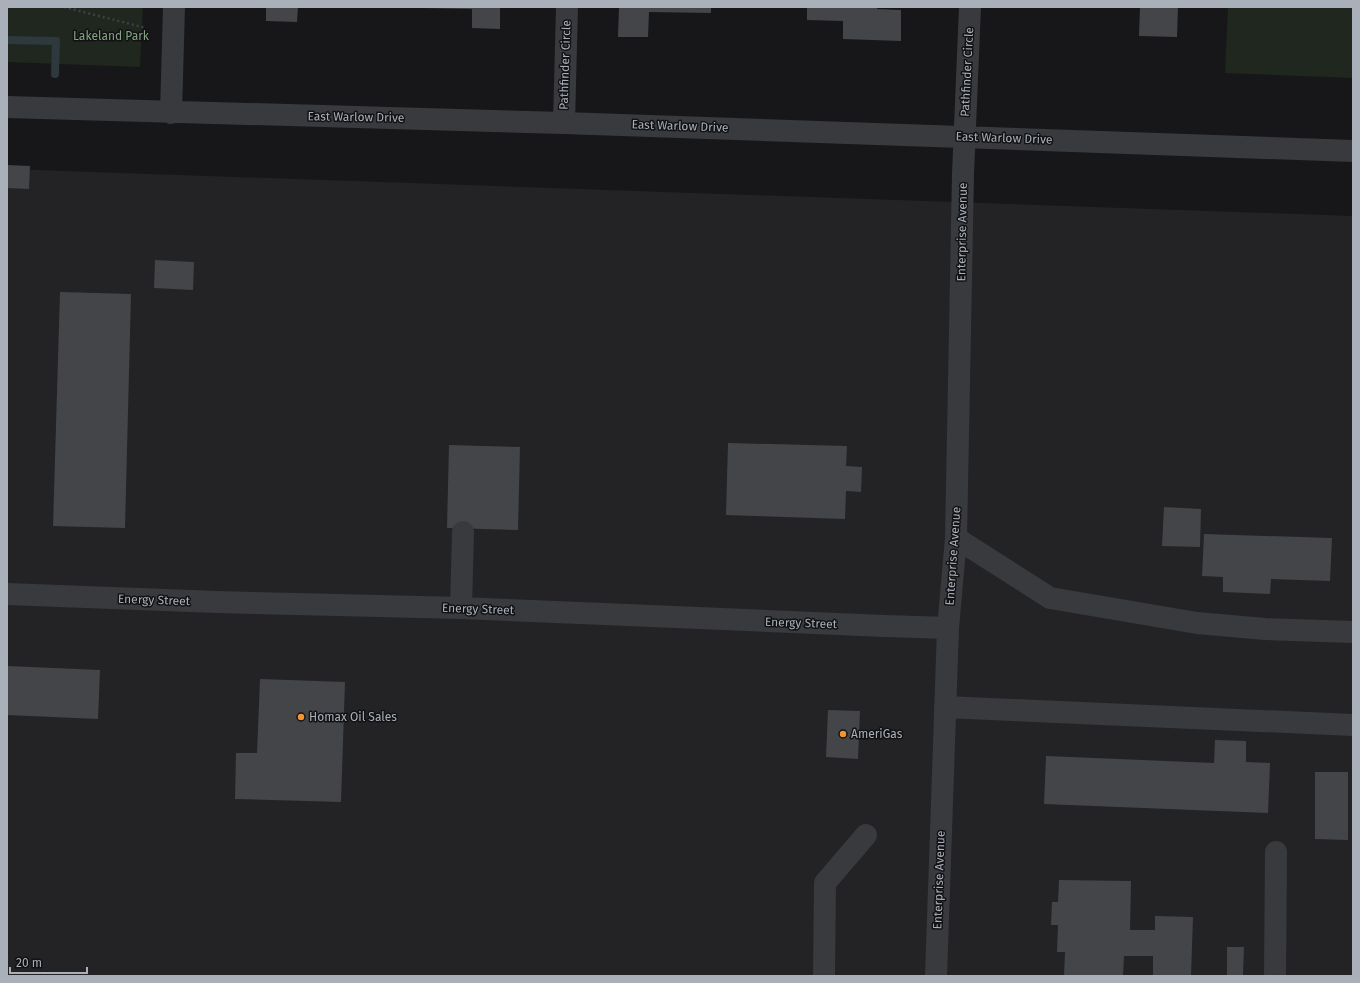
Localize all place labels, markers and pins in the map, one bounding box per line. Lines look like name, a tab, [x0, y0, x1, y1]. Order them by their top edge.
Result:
place label: Homax Oil Sales	[309, 710, 397, 724]
marker: Homax Oil Sales	[296, 712, 306, 722]
place label: AmeriGas	[851, 727, 903, 741]
marker: AmeriGas	[838, 729, 848, 739]

